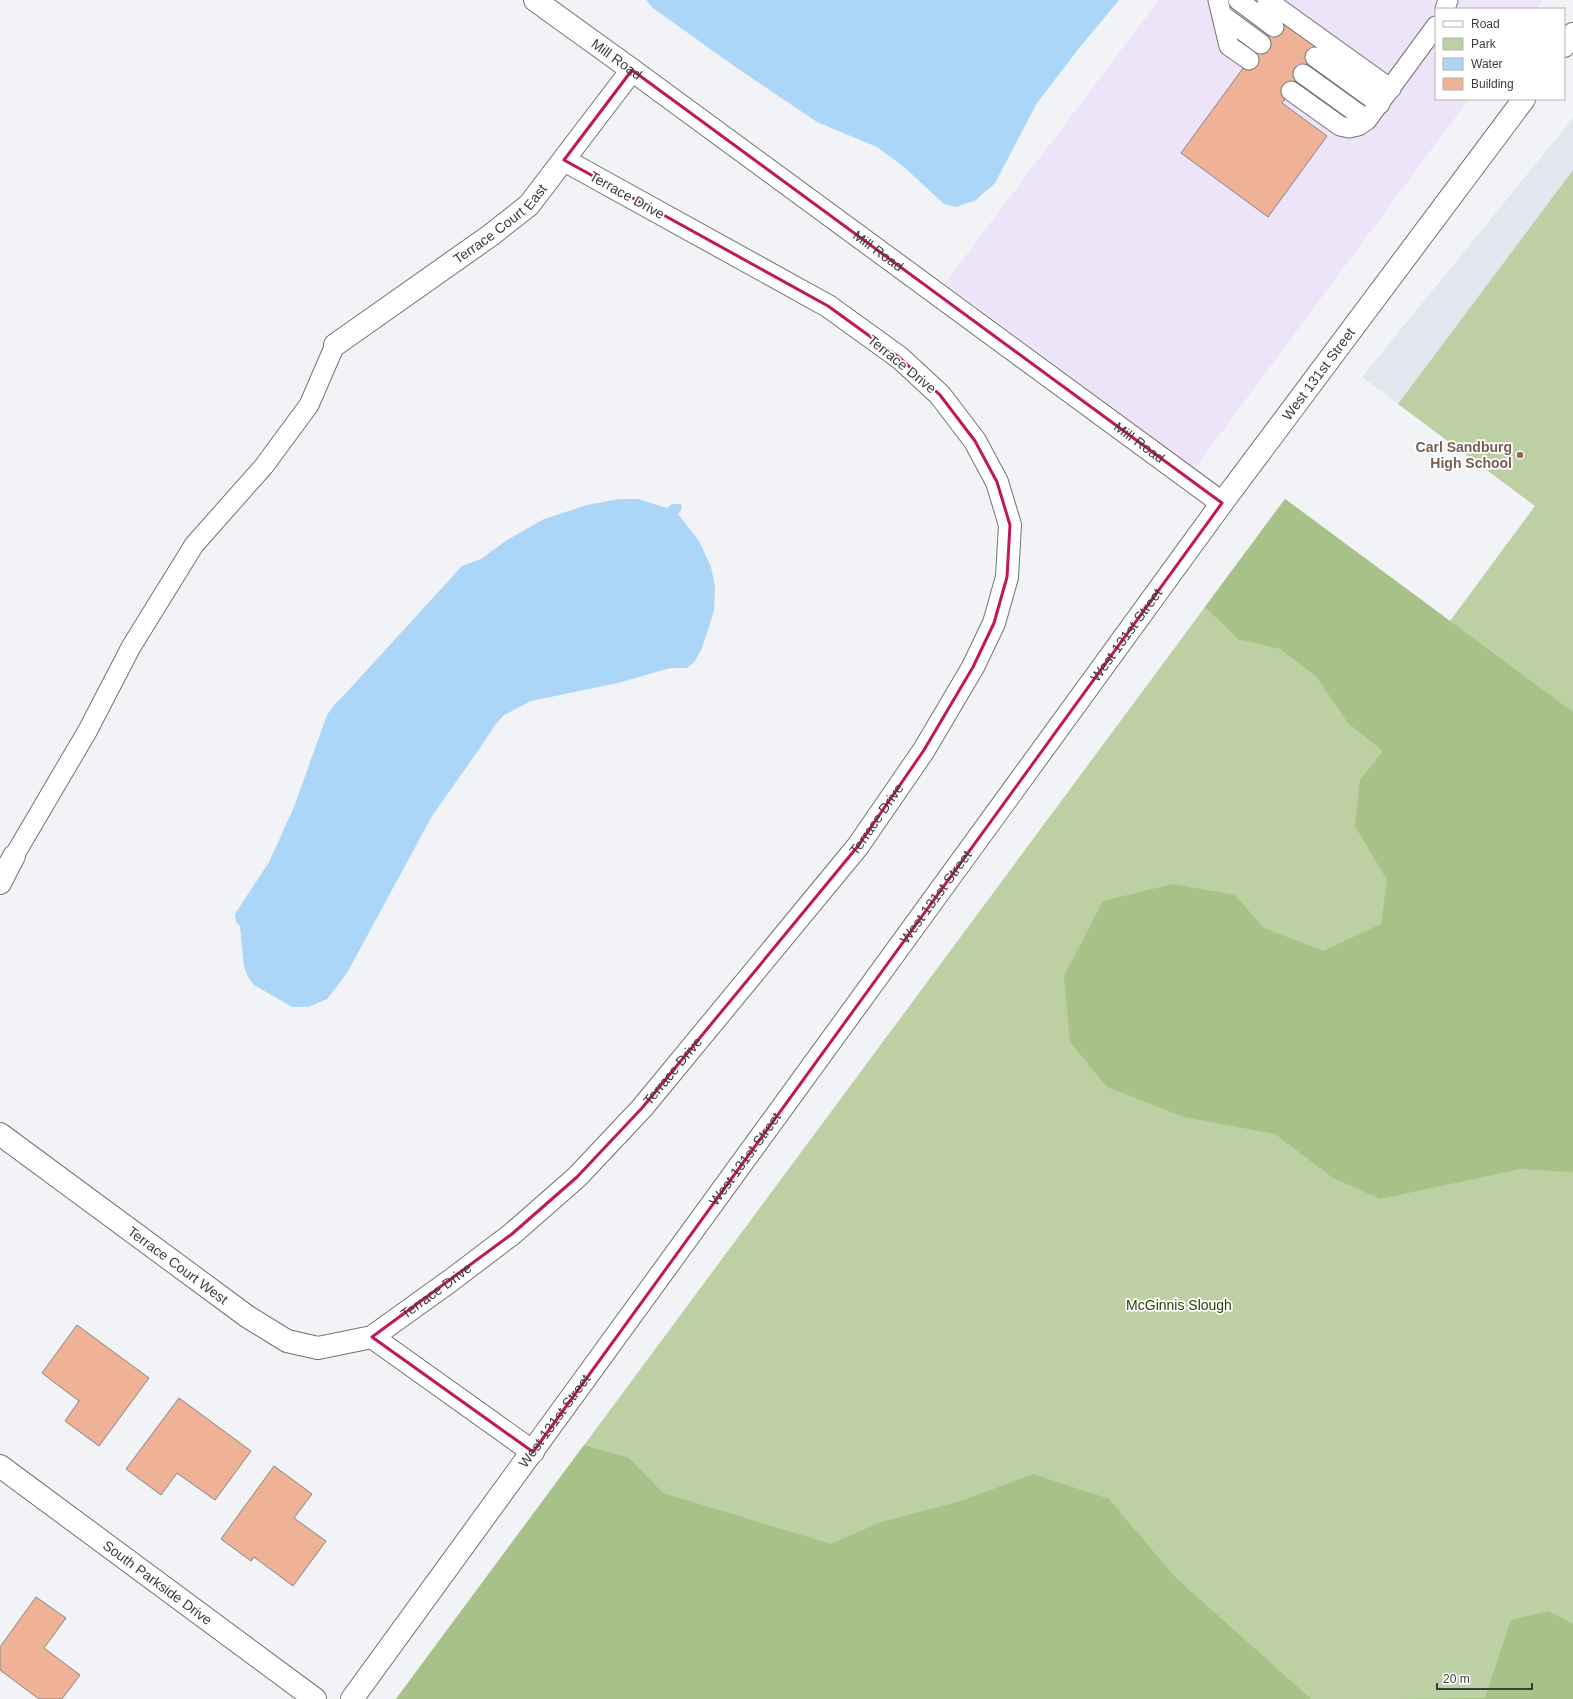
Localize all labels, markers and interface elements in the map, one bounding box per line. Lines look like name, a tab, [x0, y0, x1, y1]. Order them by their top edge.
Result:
legend	[1435, 8, 1565, 100]
text: Road	[1471, 17, 1500, 31]
street label: Mill Road	[589, 36, 645, 83]
text: Park	[1471, 37, 1497, 51]
text: Water	[1471, 57, 1503, 71]
text: Building	[1471, 77, 1514, 91]
street label: Terrace Drive	[587, 168, 667, 222]
street label: Terrace Court East	[450, 181, 550, 267]
street label: Mill Road	[850, 227, 906, 274]
street label: West 131st Street	[1279, 325, 1358, 423]
street label: Terrace Drive	[865, 332, 940, 397]
street label: Mill Road	[1111, 419, 1168, 466]
place label: Carl Sandburg High School	[1416, 439, 1512, 471]
marker: Carl Sandburg High School	[1515, 450, 1525, 460]
street label: West 131st Street	[1087, 585, 1165, 684]
street label: Terrace Drive	[846, 780, 907, 858]
street label: West 131st Street	[896, 847, 975, 946]
street label: Terrace Drive	[640, 1034, 705, 1108]
street label: West 131st Street	[706, 1109, 784, 1208]
street label: Terrace Court West	[125, 1223, 231, 1307]
street label: Terrace Drive	[398, 1260, 475, 1322]
park label: McGinnis Slough	[1126, 1297, 1232, 1313]
street label: West 131st Street	[515, 1371, 594, 1470]
street label: South Parkside Drive	[100, 1537, 215, 1628]
scale bar	[1437, 1665, 1532, 1691]
text: 20 m	[1443, 1672, 1470, 1686]

